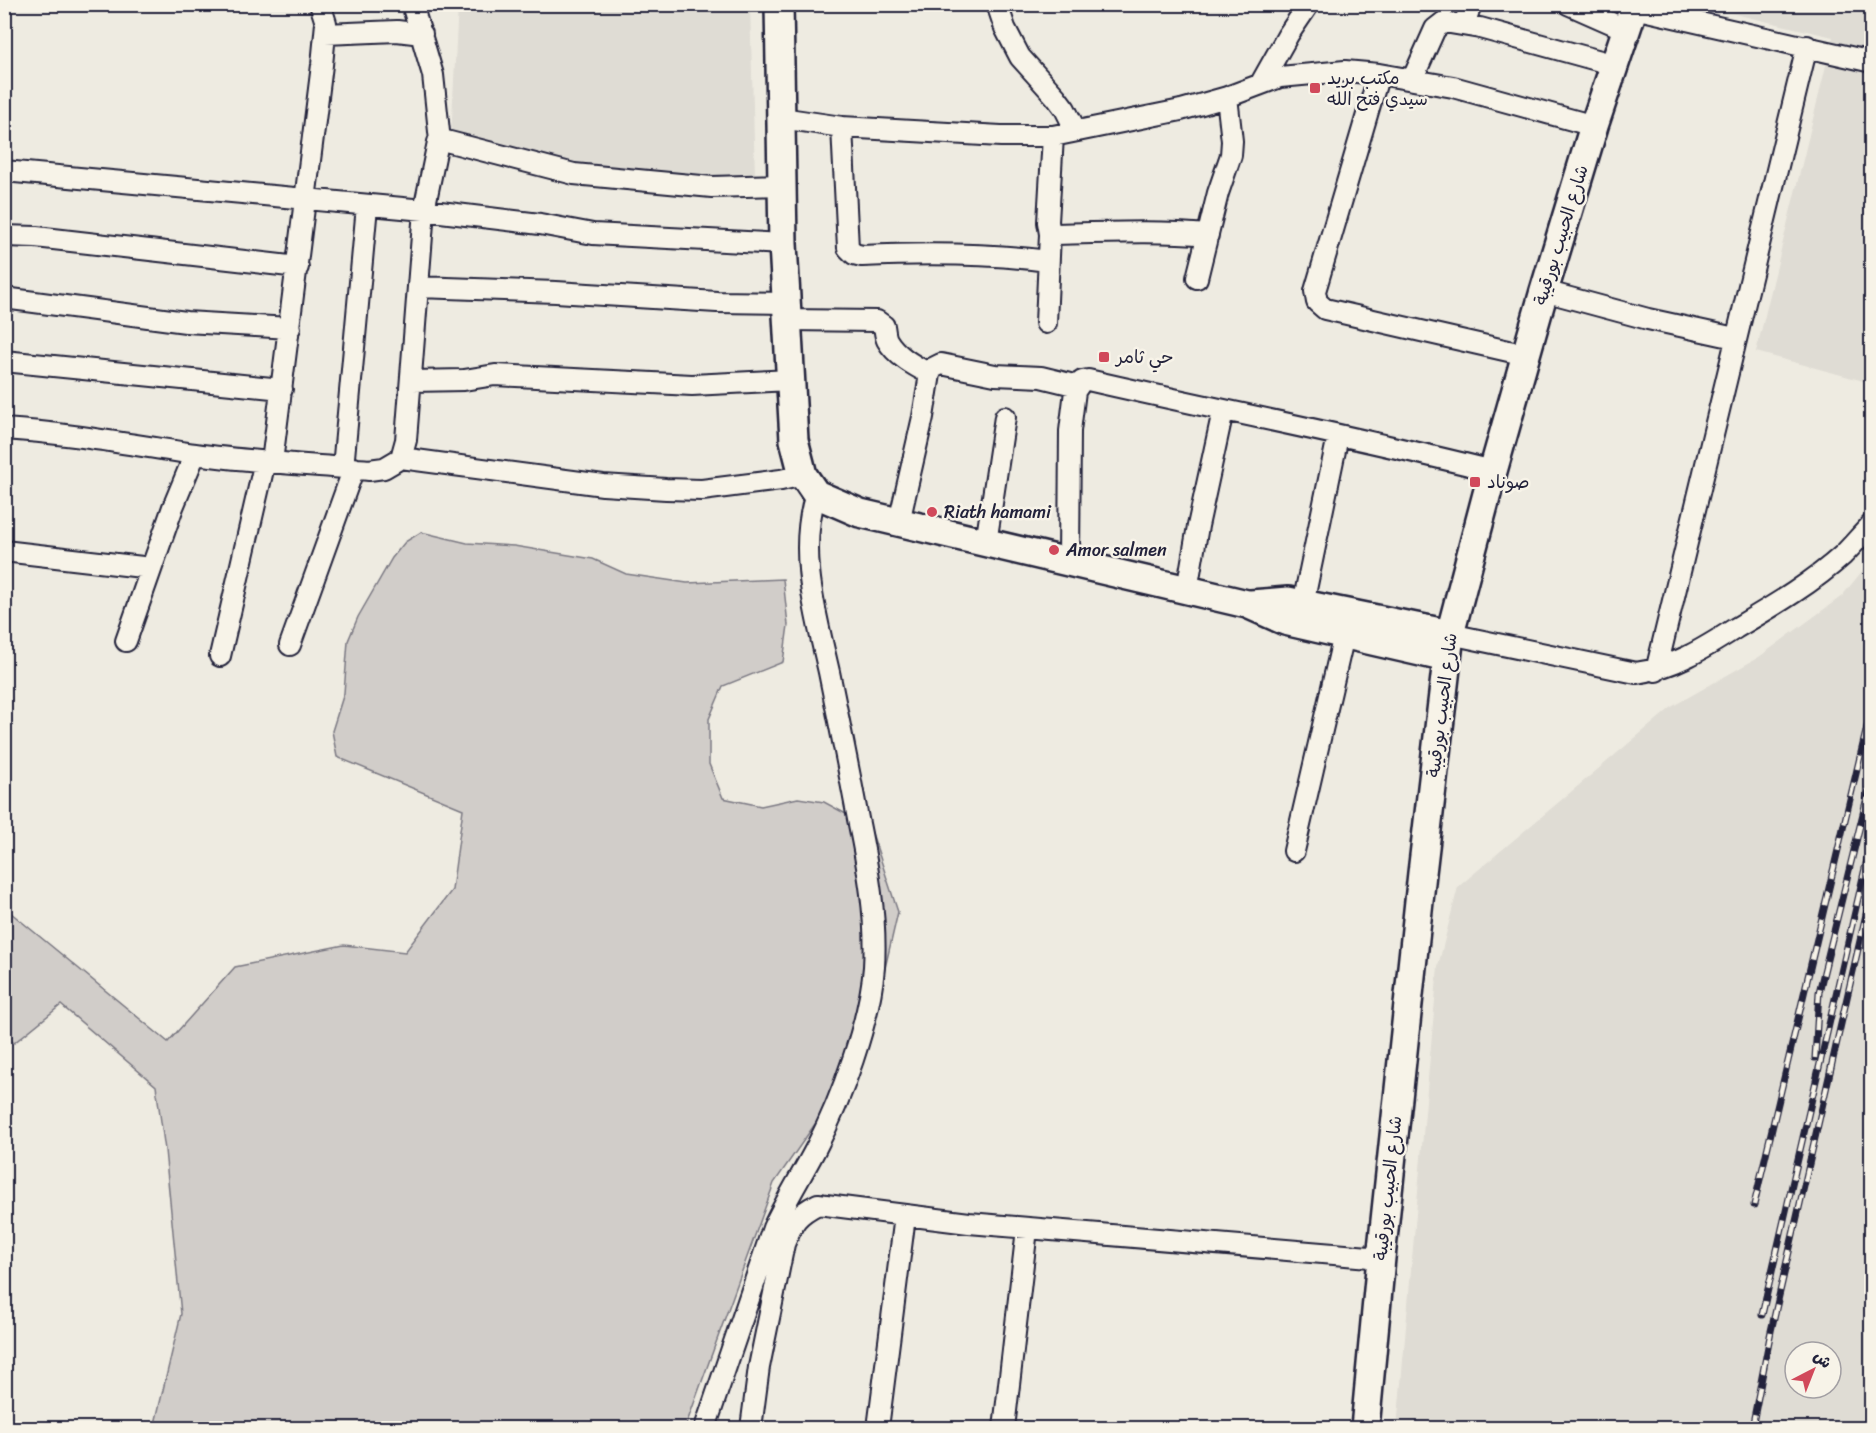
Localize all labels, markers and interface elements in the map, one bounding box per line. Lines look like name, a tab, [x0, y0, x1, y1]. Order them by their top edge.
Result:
place label: مكتب بريد سيدي فتح الله	[1327, 62, 1428, 115]
marker: مكتب بريد سيدي فتح الله	[1308, 81, 1322, 95]
street label: شارع الحبيب بورقيبة	[1524, 161, 1598, 309]
place label: حي ثامر	[1114, 341, 1174, 373]
marker: حي ثامر	[1097, 350, 1111, 364]
place label: صوناد	[1487, 466, 1530, 498]
marker: صوناد	[1468, 475, 1482, 489]
place label: Riath hamami	[944, 496, 1052, 528]
marker: Riath hamami	[925, 505, 939, 519]
place label: Amor salmen	[1065, 534, 1167, 566]
marker: Amor salmen	[1047, 543, 1061, 557]
street label: شارع الحبيب بورقيبة	[1417, 631, 1467, 779]
street label: شارع الحبيب بورقيبة	[1364, 1114, 1412, 1262]
north arrow	[1783, 1340, 1843, 1400]
text: ش	[1806, 1343, 1839, 1376]

